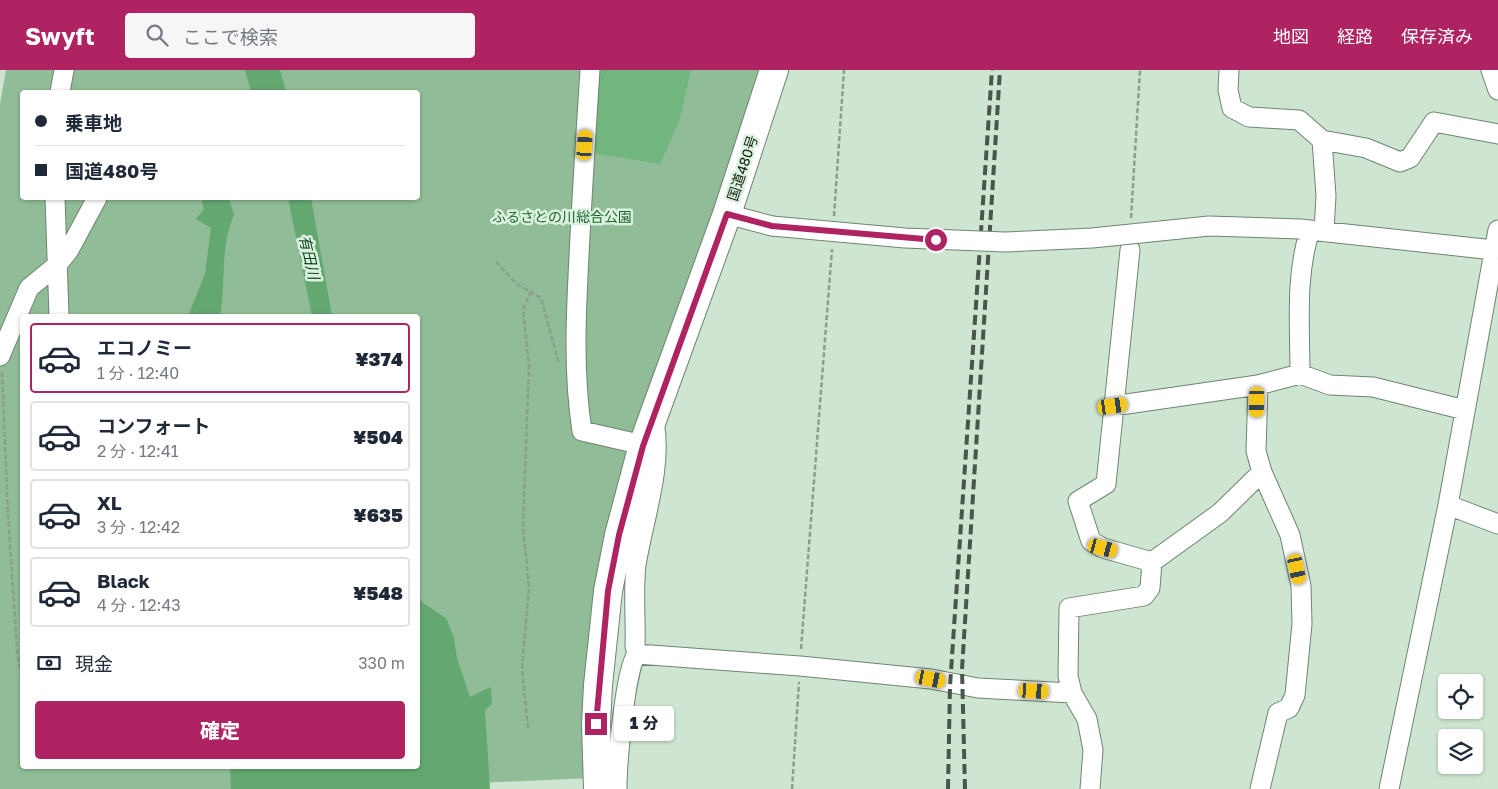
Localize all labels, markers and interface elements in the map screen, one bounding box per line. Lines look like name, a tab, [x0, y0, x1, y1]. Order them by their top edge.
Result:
search box	[125, 13, 475, 58]
text: Swyft	[25, 21, 95, 50]
icon: search	[143, 21, 171, 49]
text: ここで検索	[183, 25, 278, 48]
text: 地図	[1273, 25, 1309, 47]
text: 経路	[1337, 25, 1373, 47]
text: 保存済み	[1401, 25, 1473, 47]
text: 乗車地	[65, 111, 122, 134]
car	[576, 130, 593, 160]
street label: 国道480号	[723, 133, 761, 203]
text: 国道480号	[65, 159, 158, 182]
park label: ふるさとの川総合公園	[492, 208, 632, 225]
route start	[925, 229, 947, 251]
water label: 有田川	[296, 233, 324, 283]
icon: car	[37, 336, 82, 381]
text: エコノミー	[97, 336, 192, 359]
text: ¥374	[355, 347, 403, 370]
text: 1 分 · 12:40	[97, 363, 179, 383]
car	[1249, 387, 1264, 417]
car	[1097, 396, 1128, 416]
icon: car	[37, 414, 82, 459]
text: コンフォート	[97, 414, 210, 437]
text: ¥504	[353, 425, 403, 448]
text: 2 分 · 12:41	[97, 441, 178, 461]
text: XL	[97, 491, 122, 514]
icon: car	[37, 492, 82, 537]
text: ¥635	[353, 503, 403, 526]
text: 3 分 · 12:42	[97, 517, 180, 537]
car	[1086, 537, 1119, 559]
car	[1286, 553, 1307, 585]
text: Black	[97, 569, 150, 592]
icon: car	[37, 570, 82, 615]
text: ¥548	[353, 581, 403, 604]
text: 4 分 · 12:43	[97, 595, 181, 615]
icon: cash	[35, 649, 63, 677]
text: 現金	[75, 652, 113, 675]
text: 330 m	[358, 653, 405, 673]
car	[914, 669, 947, 689]
map controls	[1438, 674, 1483, 774]
button: locate	[1438, 674, 1483, 719]
car	[1018, 683, 1049, 699]
button: 確定	[35, 701, 405, 759]
callout: 1 分	[614, 706, 674, 742]
route end	[585, 713, 607, 735]
text: 1 分	[630, 713, 658, 733]
button: layers	[1438, 729, 1483, 774]

